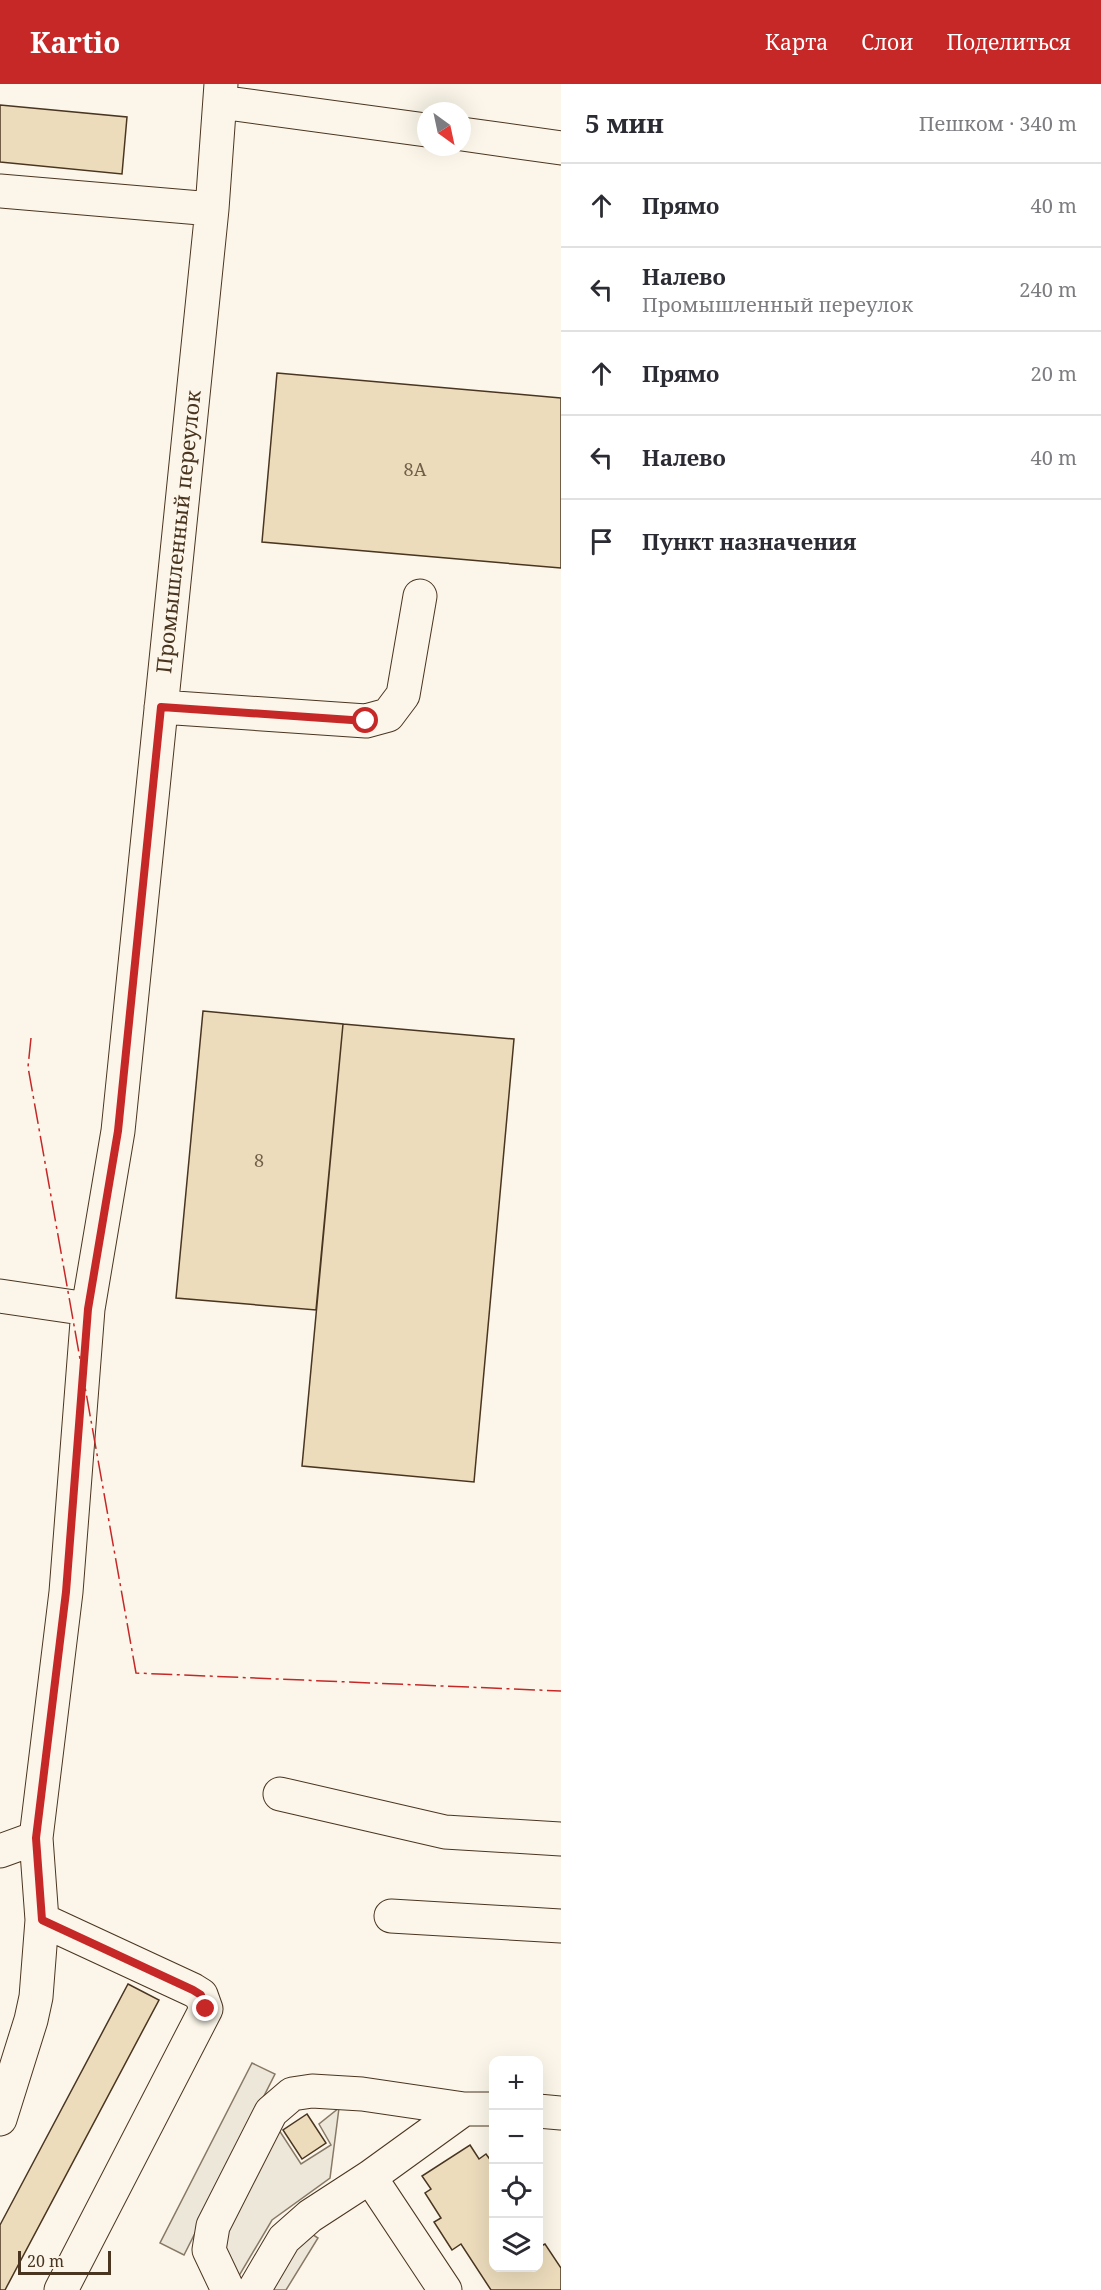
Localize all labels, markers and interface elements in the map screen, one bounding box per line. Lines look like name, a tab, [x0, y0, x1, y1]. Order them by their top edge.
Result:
text: Kartio	[30, 23, 120, 61]
text: Карта	[765, 28, 828, 56]
text: Слои	[861, 28, 913, 56]
text: Поделиться	[946, 28, 1071, 56]
north arrow	[417, 102, 471, 156]
text: 5 мин	[585, 105, 664, 141]
text: Пешком · 340 m	[919, 110, 1077, 137]
icon: ahead	[585, 189, 618, 222]
text: Прямо	[642, 190, 719, 220]
text: 40 m	[1031, 192, 1077, 219]
text: Налево	[642, 261, 726, 291]
icon: left	[585, 273, 618, 306]
text: 240 m	[1019, 276, 1077, 303]
text: Промышленный переулок	[642, 291, 913, 318]
icon: ahead	[585, 357, 618, 390]
text: Прямо	[642, 358, 719, 388]
text: 20 m	[1031, 360, 1077, 387]
street label: Промышленный переулок	[149, 388, 207, 675]
icon: left	[585, 441, 618, 474]
text: Налево	[642, 442, 726, 472]
text: 40 m	[1031, 444, 1077, 471]
house number: 8А	[404, 457, 427, 481]
icon: arrive	[585, 525, 618, 558]
text: Пункт назначения	[642, 526, 856, 556]
route start	[352, 707, 378, 733]
house number: 8	[254, 1148, 264, 1172]
route end	[192, 1995, 218, 2021]
map controls	[489, 2056, 543, 2272]
button: +	[489, 2056, 543, 2110]
button: −	[489, 2110, 543, 2164]
button: locate	[489, 2164, 543, 2218]
button: layers	[489, 2218, 543, 2272]
scale bar	[18, 2248, 111, 2276]
text: 20 m	[27, 2250, 64, 2272]

